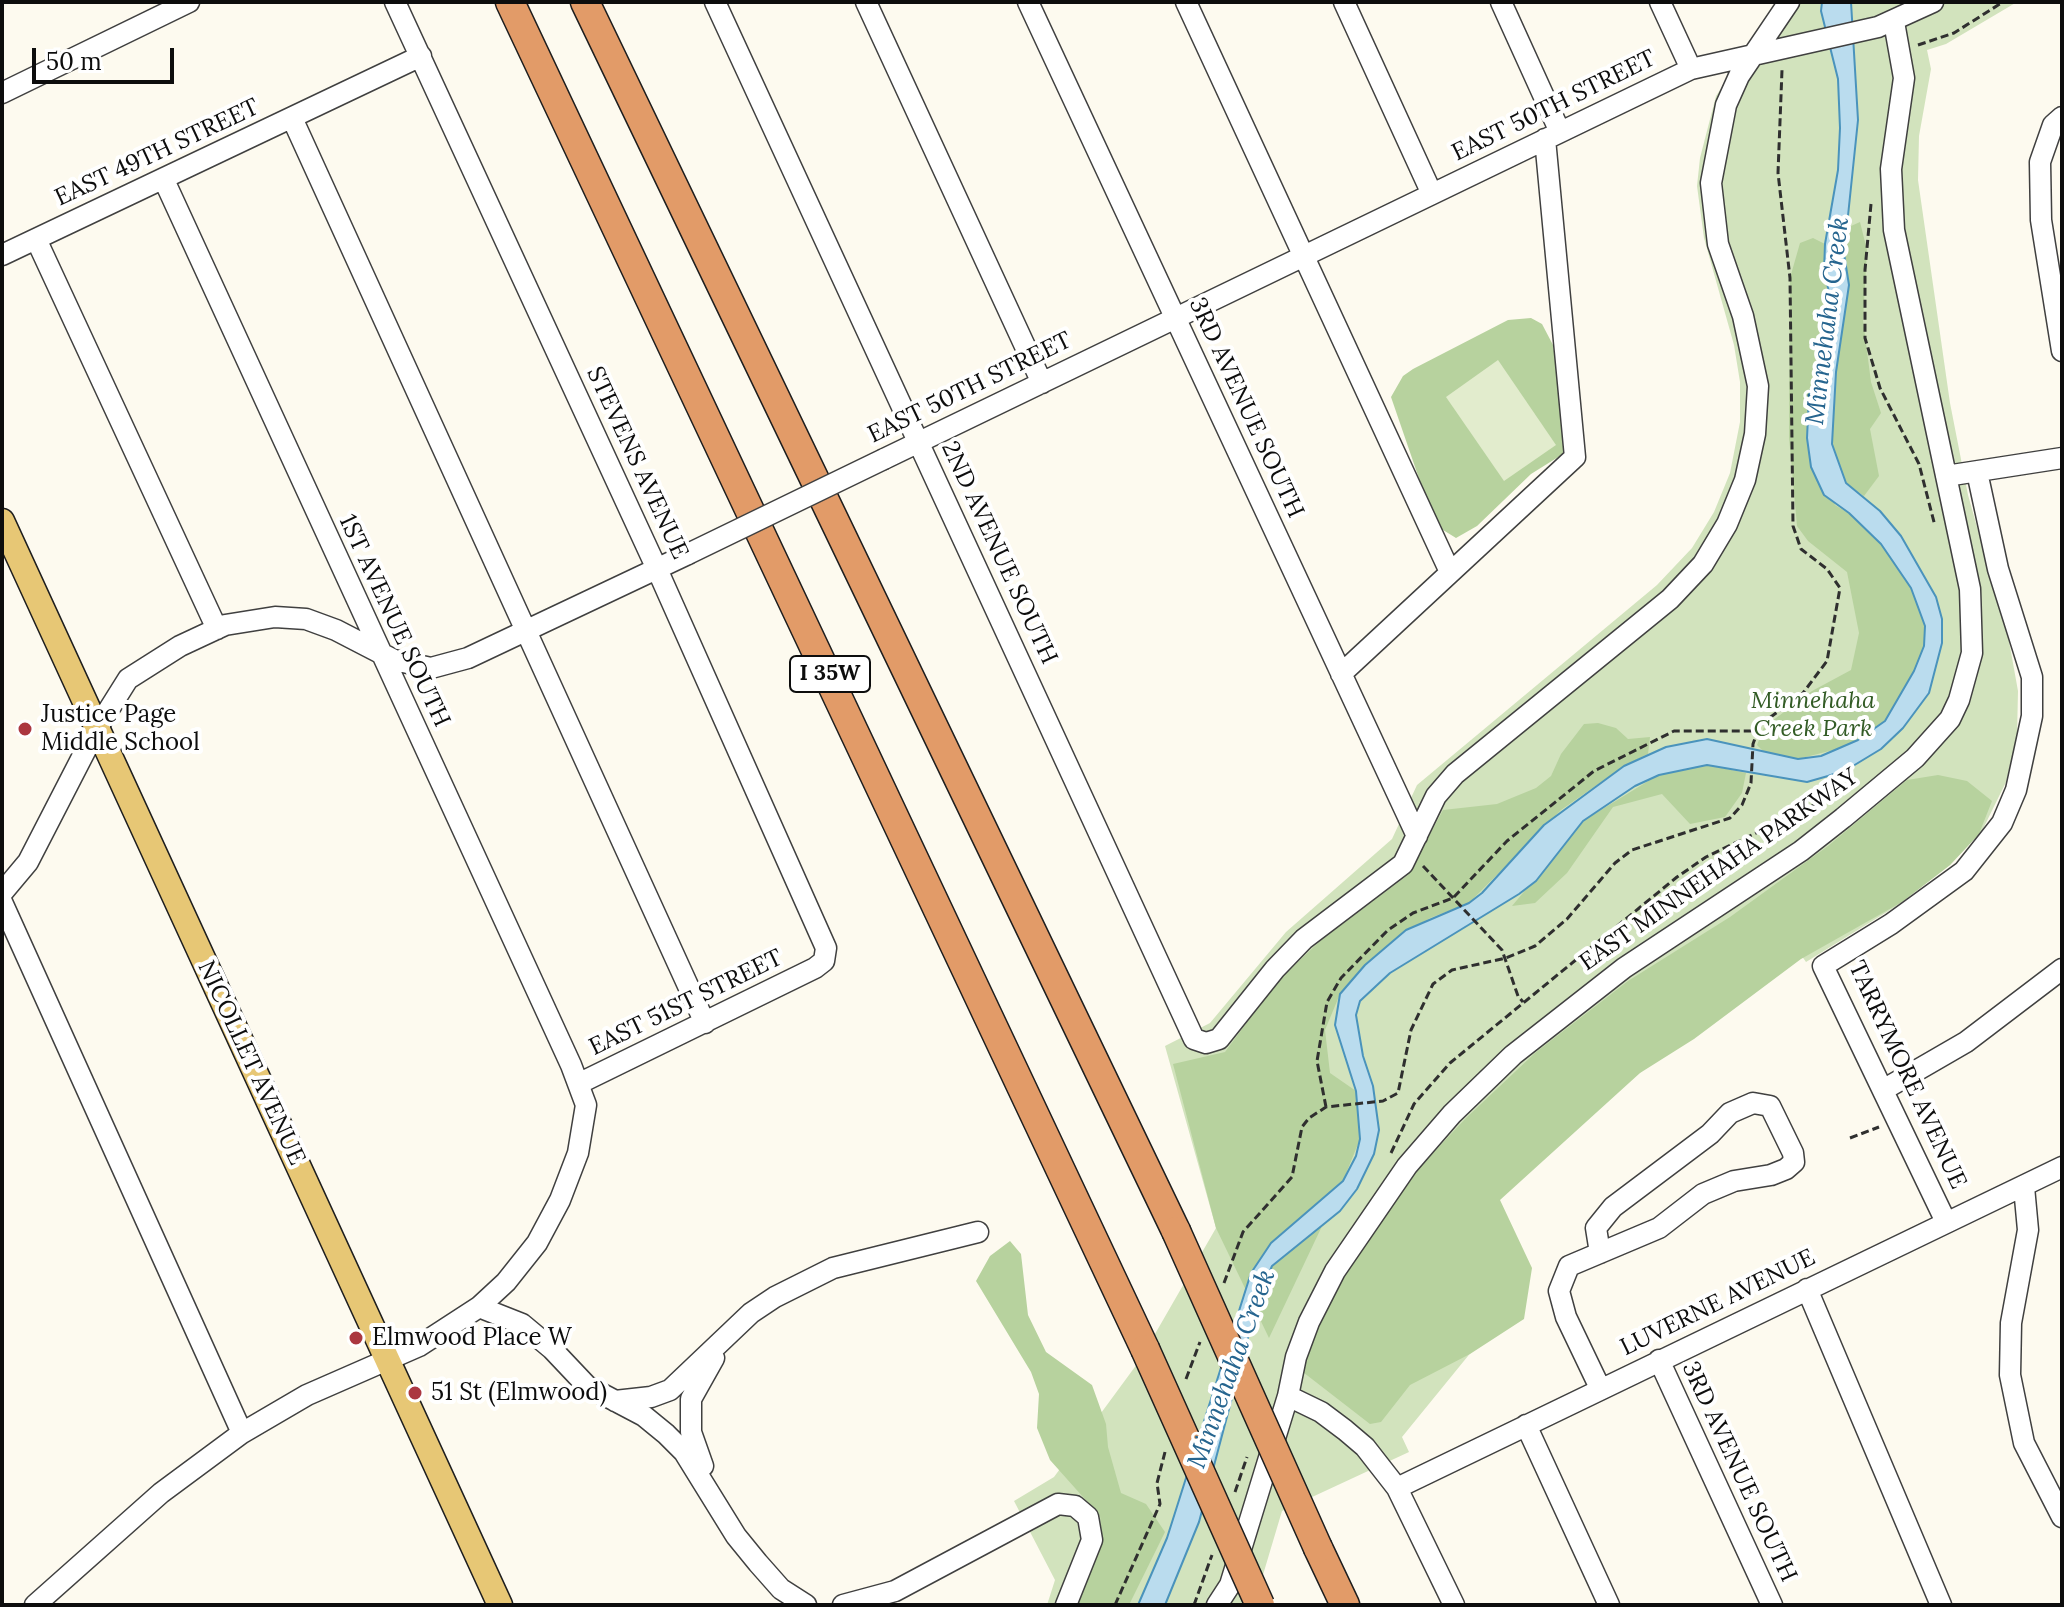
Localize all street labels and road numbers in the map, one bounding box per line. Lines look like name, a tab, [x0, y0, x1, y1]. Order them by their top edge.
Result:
street label: EAST 50TH STREET	[1448, 44, 1660, 168]
street label: EAST 49TH STREET	[50, 93, 264, 213]
street label: 3RD AVENUE SOUTH	[1182, 293, 1310, 523]
street label: EAST 50TH STREET	[864, 326, 1076, 450]
street label: STEVENS AVENUE	[580, 362, 694, 564]
street label: 2ND AVENUE SOUTH	[935, 437, 1063, 669]
street label: 1ST AVENUE SOUTH	[332, 510, 456, 732]
road number: I 35W	[790, 656, 870, 692]
street label: EAST MINNEHAHA PARKWAY	[1574, 763, 1864, 977]
street label: EAST 51ST STREET	[585, 944, 787, 1062]
street label: NICOLLET AVENUE	[191, 956, 311, 1170]
street label: TARRYMORE AVENUE	[1842, 957, 1972, 1193]
street label: LUVERNE AVENUE	[1616, 1243, 1820, 1363]
street label: 3RD AVENUE SOUTH	[1675, 1357, 1803, 1587]

